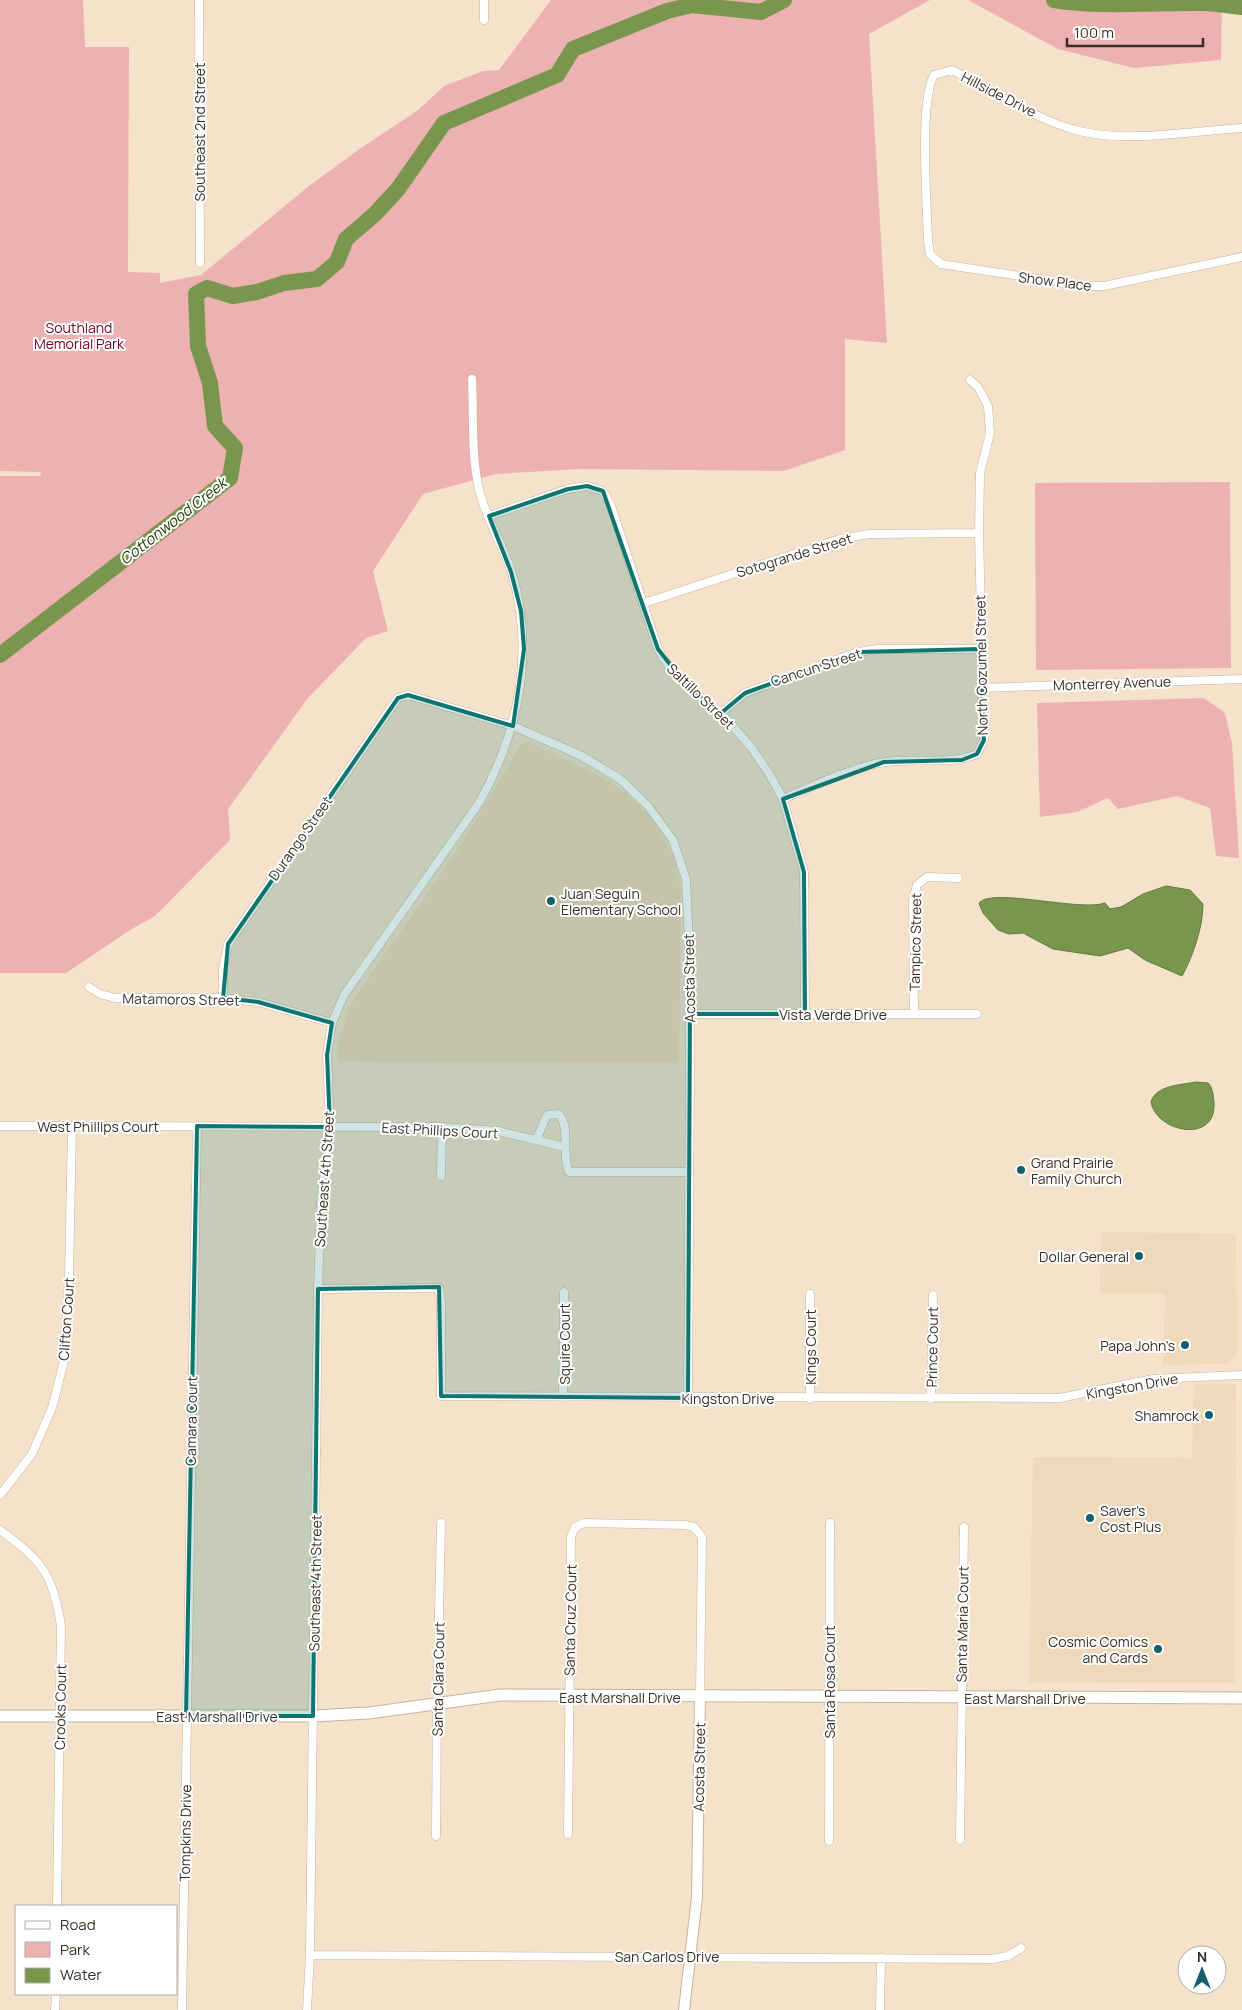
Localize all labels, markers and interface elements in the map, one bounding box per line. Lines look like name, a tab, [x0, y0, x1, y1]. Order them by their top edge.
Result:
scale bar	[1067, 15, 1203, 47]
text: 100 m	[1074, 22, 1114, 43]
street label: Southeast 2nd Street	[190, 62, 209, 202]
street label: Hillside Drive	[958, 67, 1040, 121]
street label: Show Place	[1017, 267, 1093, 295]
park label: Southland Memorial Park	[34, 318, 125, 353]
water label: Cottonwood Creek	[115, 471, 233, 569]
street label: Sotogrande Street	[734, 528, 855, 582]
street label: North Cozumel Street	[970, 594, 992, 735]
street label: Cancun Street	[768, 643, 864, 691]
street label: Saltillo Street	[663, 659, 739, 733]
street label: Monterrey Avenue	[1053, 671, 1171, 695]
street label: Durango Street	[264, 792, 336, 884]
place label: Juan Seguin Elementary School	[561, 884, 681, 919]
street label: Tampico Street	[905, 892, 925, 991]
marker: Juan Seguin Elementary School	[545, 895, 557, 907]
street label: Acosta Street	[679, 933, 699, 1023]
street label: Matamoros Street	[122, 988, 240, 1010]
street label: Vista Verde Drive	[779, 1005, 887, 1024]
street label: Southeast 4th Street	[310, 1110, 338, 1248]
street label: West Phillips Court	[37, 1117, 159, 1136]
street label: East Phillips Court	[381, 1117, 499, 1143]
place label: Grand Prairie Family Church	[1031, 1153, 1122, 1188]
marker: Grand Prairie Family Church	[1015, 1164, 1027, 1176]
place label: Dollar General	[1039, 1247, 1129, 1266]
marker: Dollar General	[1133, 1250, 1145, 1262]
street label: Clifton Court	[54, 1276, 78, 1361]
street label: Squire Court	[555, 1303, 574, 1385]
street label: Prince Court	[922, 1306, 942, 1388]
street label: Kings Court	[801, 1309, 820, 1385]
place label: Papa John's	[1100, 1336, 1175, 1355]
marker: Papa John's	[1179, 1339, 1191, 1351]
street label: Kingston Drive	[1085, 1369, 1179, 1403]
street label: Camara Court	[181, 1375, 201, 1466]
street label: Kingston Drive	[682, 1389, 775, 1408]
place label: Shamrock	[1135, 1406, 1200, 1425]
marker: Shamrock	[1203, 1409, 1215, 1421]
place label: Saver's Cost Plus	[1100, 1501, 1161, 1536]
marker: Saver's Cost Plus	[1084, 1512, 1096, 1524]
street label: Southeast 4th Street	[304, 1514, 326, 1652]
street label: Santa Cruz Court	[560, 1564, 580, 1676]
street label: Santa Maria Court	[951, 1565, 973, 1682]
street label: Santa Clara Court	[428, 1621, 449, 1736]
street label: Santa Rosa Court	[820, 1625, 839, 1739]
place label: Cosmic Comics and Cards	[1048, 1632, 1148, 1667]
marker: Cosmic Comics and Cards	[1152, 1643, 1164, 1655]
street label: Crooks Court	[50, 1664, 70, 1750]
street label: East Marshall Drive	[559, 1688, 681, 1707]
street label: East Marshall Drive	[964, 1689, 1086, 1708]
street label: East Marshall Drive	[156, 1707, 278, 1726]
street label: Acosta Street	[689, 1722, 709, 1812]
street label: Tompkins Drive	[175, 1784, 195, 1882]
legend	[15, 1905, 178, 1995]
text: Road	[60, 1914, 96, 1935]
text: Park	[60, 1939, 90, 1960]
north arrow	[1177, 1945, 1227, 1995]
street label: San Carlos Drive	[615, 1947, 719, 1966]
text: N	[1197, 1947, 1207, 1966]
text: Water	[60, 1964, 102, 1985]

